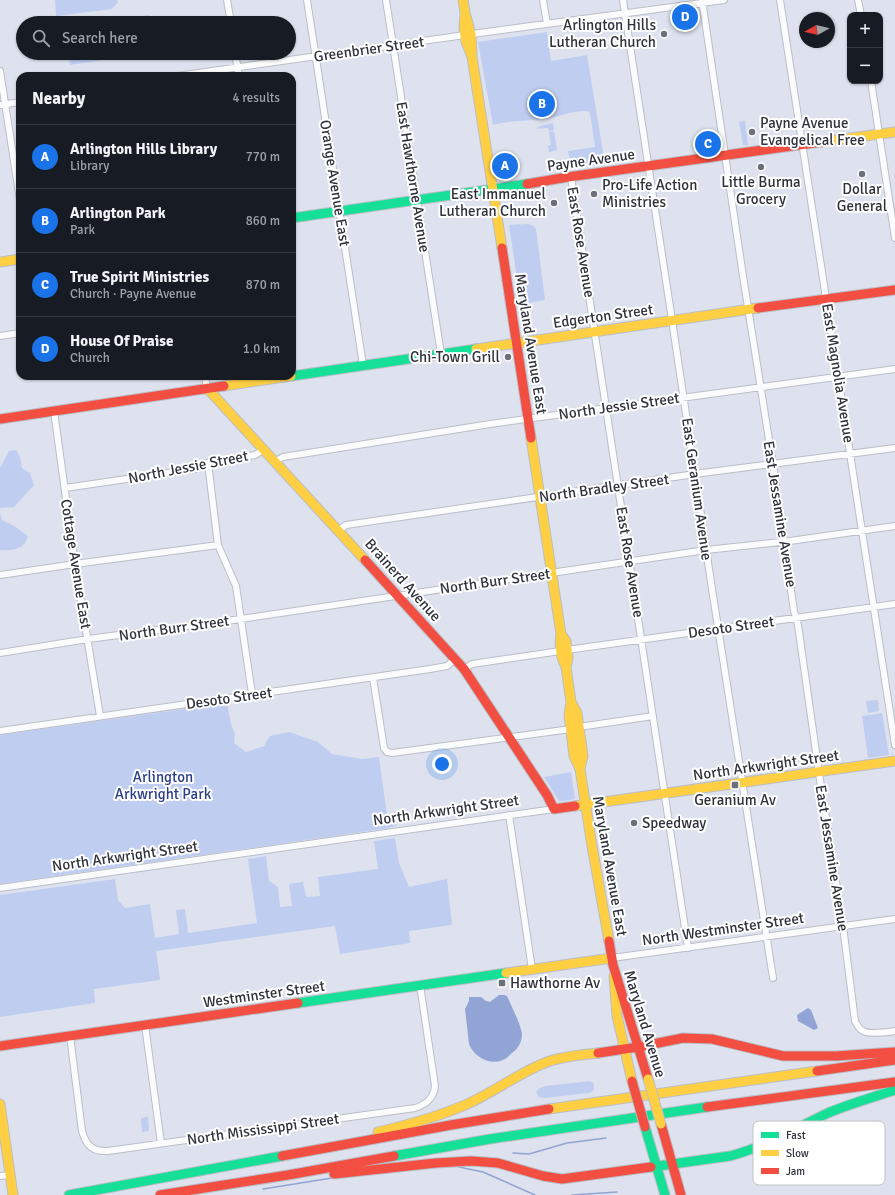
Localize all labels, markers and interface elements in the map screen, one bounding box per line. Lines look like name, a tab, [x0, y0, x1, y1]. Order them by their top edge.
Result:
pin: D	[672, 2, 698, 32]
north arrow	[799, 12, 835, 48]
map controls	[847, 12, 883, 84]
button: +	[847, 12, 883, 48]
search box	[16, 16, 296, 60]
place label: Arlington Hills Lutheran Church	[549, 16, 656, 51]
icon: search	[30, 27, 52, 49]
text: Search here	[62, 29, 138, 47]
marker: Arlington Hills Lutheran Church	[659, 29, 669, 39]
street label: Greenbrier Street	[313, 32, 425, 66]
button: −	[847, 48, 883, 84]
text: Nearby	[32, 88, 85, 109]
pin: B	[529, 89, 555, 119]
text: 4 results	[232, 90, 280, 106]
street label: East Hawthorne Avenue	[392, 100, 434, 254]
place label: Payne Avenue Evangelical Free	[760, 114, 865, 149]
street label: Orange Avenue East	[316, 118, 354, 248]
marker: Payne Avenue Evangelical Free	[747, 127, 757, 137]
pin: C	[695, 129, 721, 159]
text: Arlington Hills Library	[70, 140, 217, 158]
street label: Payne Avenue	[546, 145, 636, 175]
text: A	[41, 149, 49, 165]
text: 770 m	[246, 149, 280, 165]
pin: A	[492, 151, 518, 181]
text: Library	[70, 158, 109, 174]
marker: Little Burma Grocery	[756, 162, 766, 172]
marker: Dollar General	[857, 169, 867, 179]
place label: Little Burma Grocery	[721, 173, 801, 208]
place label: Pro-Life Action Ministries	[602, 176, 697, 211]
place label: Dollar General	[837, 180, 887, 215]
place label: East Immanuel Lutheran Church	[439, 185, 546, 220]
street label: East Rose Avenue	[563, 185, 599, 299]
marker: Pro-Life Action Ministries	[589, 189, 599, 199]
marker: East Immanuel Lutheran Church	[549, 198, 559, 208]
text: Arlington Park	[70, 204, 166, 222]
text: B	[41, 213, 49, 229]
text: 860 m	[246, 213, 280, 229]
text: Park	[70, 222, 95, 238]
text: True Spirit Ministries	[70, 268, 209, 286]
street label: Maryland Avenue East	[511, 272, 551, 416]
text: C	[41, 277, 49, 293]
text: 870 m	[246, 277, 280, 293]
text: Church · Payne Avenue	[70, 286, 196, 302]
street label: Edgerton Street	[552, 300, 654, 332]
street label: East Magnolia Avenue	[818, 302, 858, 444]
text: House Of Praise	[70, 332, 173, 350]
text: D	[41, 341, 49, 357]
text: 1.0 km	[243, 341, 280, 357]
place label: Chi-Town Grill	[410, 348, 500, 366]
text: Church	[70, 350, 110, 366]
marker: Chi-Town Grill	[503, 352, 513, 362]
street label: North Jessie Street	[557, 389, 681, 423]
street label: East Geranium Avenue	[678, 416, 716, 562]
street label: East Jessamine Avenue	[760, 440, 800, 588]
street label: North Jessie Street	[126, 447, 250, 487]
street label: North Bradley Street	[538, 470, 670, 506]
street label: Cottage Avenue East	[57, 498, 95, 630]
street label: East Rose Avenue	[612, 505, 648, 619]
street label: Brainerd Avenue	[361, 535, 445, 625]
street label: North Burr Street	[439, 564, 551, 598]
street label: North Burr Street	[118, 611, 230, 645]
street label: Desoto Street	[687, 612, 775, 642]
street label: Desoto Street	[185, 683, 273, 713]
street label: North Arkwright Street	[692, 746, 840, 784]
your location	[432, 754, 452, 774]
park label: Arlington Arkwright Park	[115, 768, 212, 803]
marker: Geranium Av	[730, 780, 740, 790]
street label: East Jessamine Avenue	[812, 784, 852, 932]
street label: North Arkwright Street	[372, 791, 520, 829]
place label: Geranium Av	[694, 791, 776, 809]
street label: Maryland Avenue East	[589, 794, 631, 938]
place label: Speedway	[642, 814, 706, 832]
marker: Speedway	[629, 818, 639, 828]
street label: North Arkwright Street	[51, 837, 199, 875]
street label: North Westminster Street	[641, 909, 805, 949]
street label: Maryland Avenue	[620, 968, 670, 1080]
place label: Hawthorne Av	[510, 974, 600, 992]
street label: Westminster Street	[202, 977, 326, 1011]
marker: Hawthorne Av	[497, 978, 507, 988]
street label: North Mississippi Street	[186, 1109, 340, 1149]
legend	[753, 1121, 885, 1185]
text: Fast	[786, 1129, 806, 1142]
text: Slow	[786, 1147, 809, 1160]
text: Jam	[786, 1165, 805, 1178]

